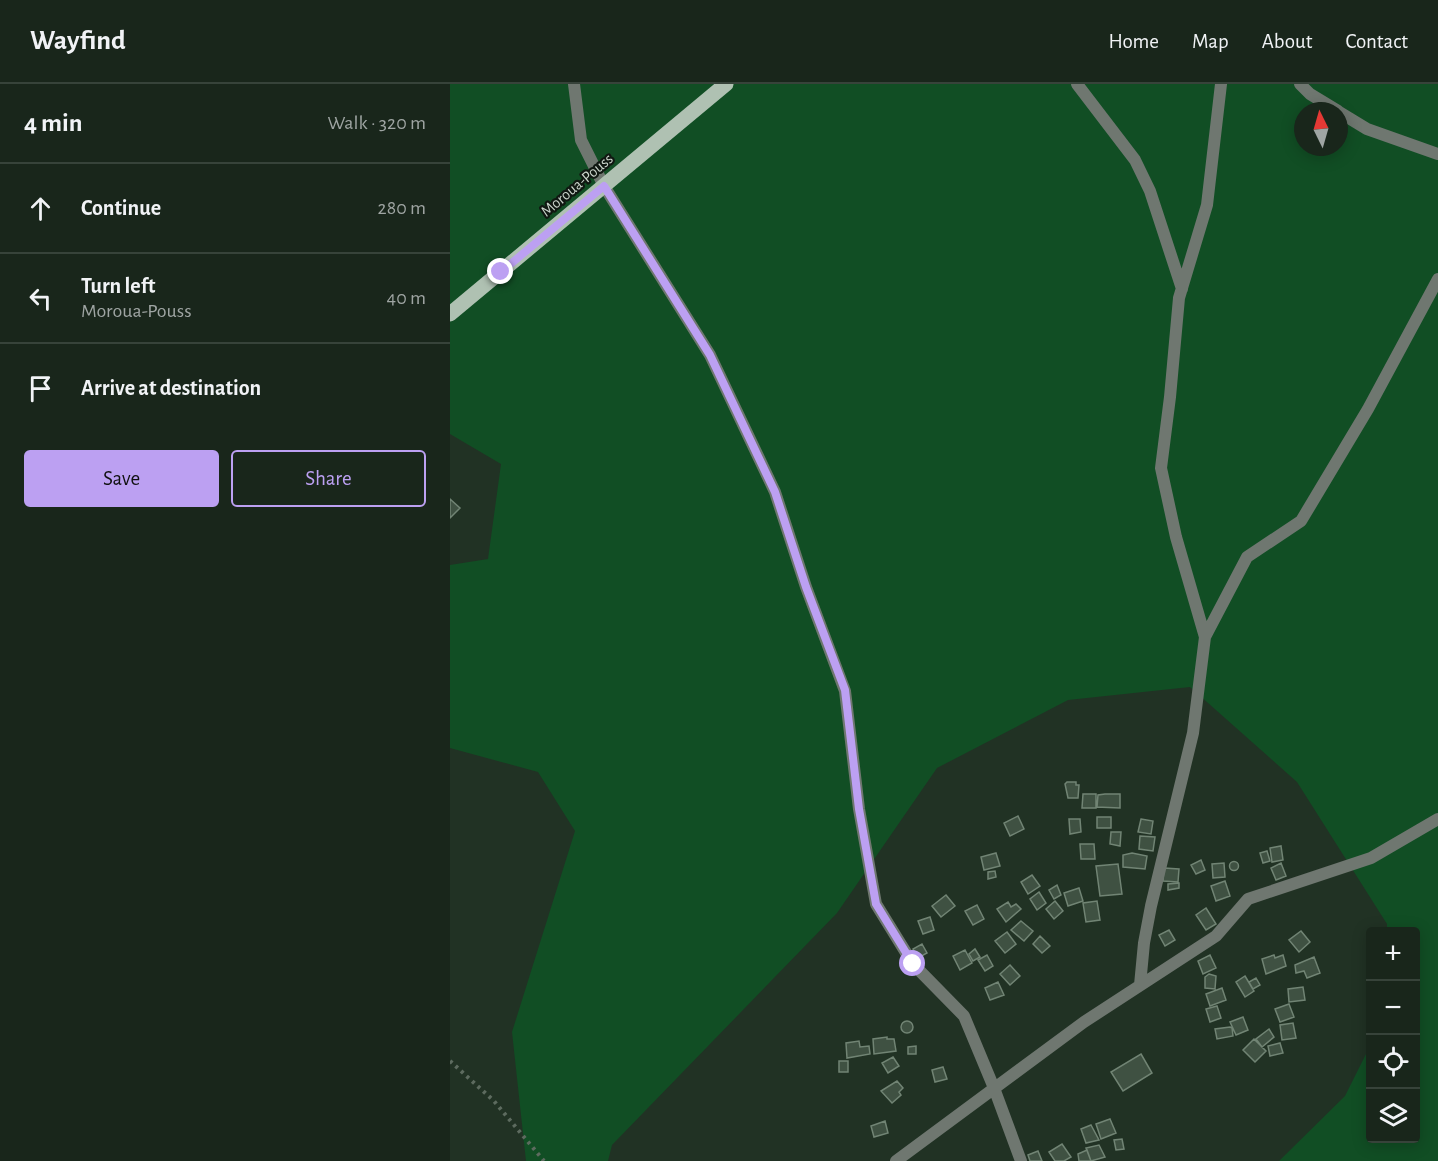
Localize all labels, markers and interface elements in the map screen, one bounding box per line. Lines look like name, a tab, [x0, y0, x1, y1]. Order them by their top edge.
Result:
text: Wayfind	[30, 27, 126, 55]
text: Home	[1108, 31, 1159, 52]
text: Map	[1192, 31, 1229, 52]
text: About	[1262, 31, 1312, 52]
text: Contact	[1345, 31, 1408, 52]
north arrow	[1294, 102, 1348, 156]
text: 4 min	[24, 110, 83, 136]
text: Walk · 320 m	[328, 113, 426, 133]
street label: Moroua-Pouss	[538, 150, 616, 220]
icon: ahead	[24, 192, 57, 225]
text: Continue	[81, 197, 161, 219]
text: 280 m	[378, 198, 426, 218]
route end	[487, 258, 513, 284]
text: Turn left	[81, 275, 155, 297]
icon: left	[24, 282, 57, 315]
text: 40 m	[387, 288, 426, 308]
text: Moroua-Pouss	[81, 301, 192, 321]
icon: arrive	[24, 372, 57, 405]
text: Arrive at destination	[81, 377, 261, 399]
button: Save	[24, 450, 219, 507]
button: Share	[231, 450, 426, 507]
map controls	[1366, 927, 1420, 1143]
button: +	[1366, 927, 1420, 981]
route start	[899, 950, 925, 976]
button: −	[1366, 981, 1420, 1035]
button: locate	[1366, 1035, 1420, 1089]
button: layers	[1366, 1089, 1420, 1143]

